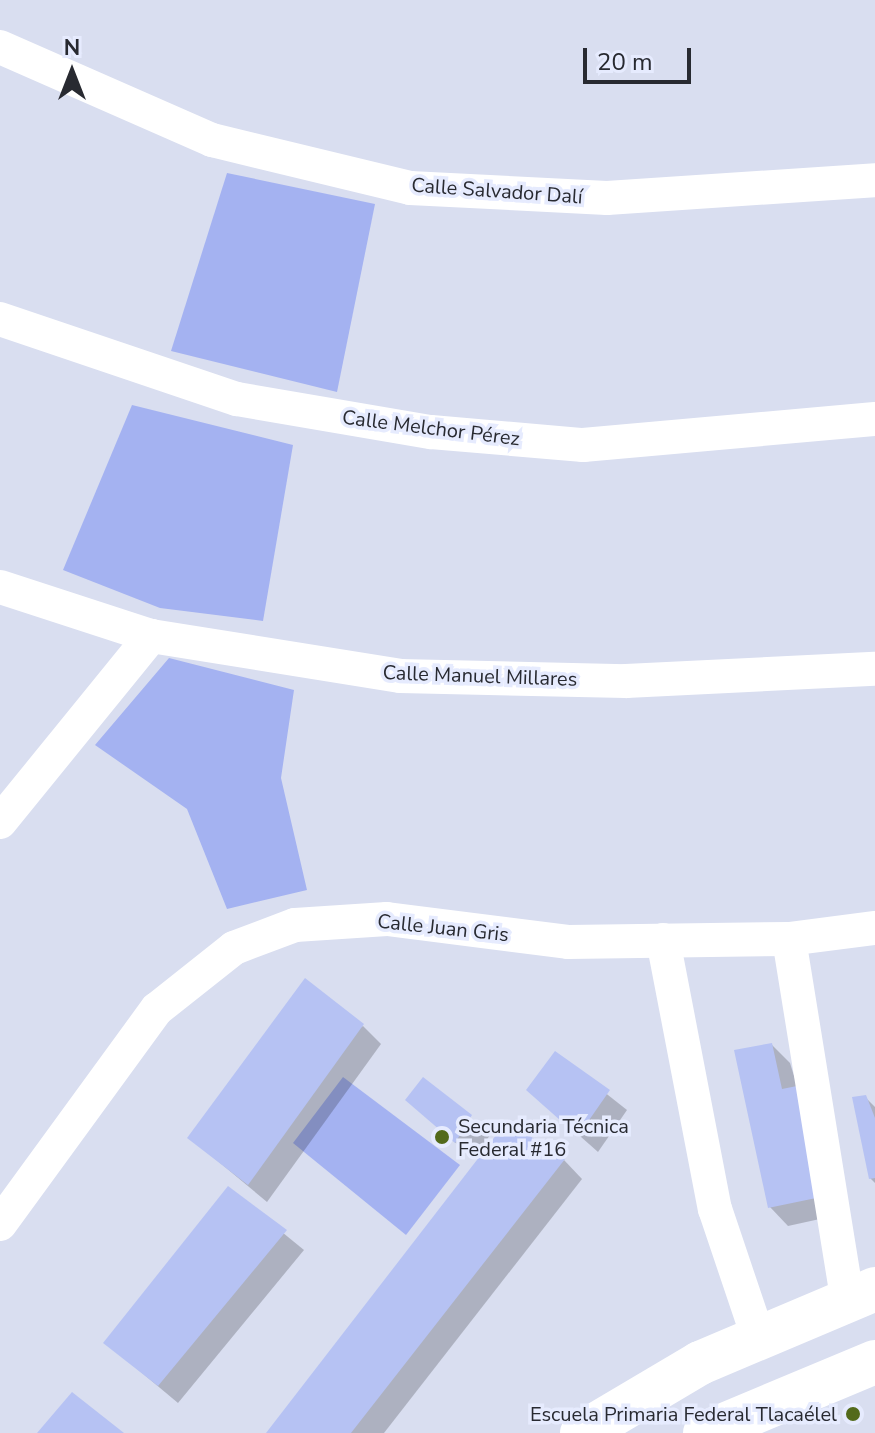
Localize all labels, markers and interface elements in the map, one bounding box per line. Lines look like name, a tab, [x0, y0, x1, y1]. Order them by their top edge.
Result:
north arrow	[32, 32, 112, 112]
scale bar	[587, 32, 695, 82]
text: N	[64, 33, 80, 63]
text: 20 m	[597, 46, 653, 78]
street label: Calle Salvador Dalí	[411, 173, 583, 209]
street label: Calle Melchor Pérez	[341, 405, 521, 451]
street label: Calle Manuel Millares	[382, 661, 578, 691]
street label: Calle Juan Gris	[376, 909, 510, 947]
place label: Secundaria Técnica Federal #16	[458, 1114, 629, 1161]
marker: Secundaria Técnica Federal #16	[433, 1128, 451, 1146]
place label: Escuela Primaria Federal Tlacaélel	[530, 1402, 837, 1426]
marker: Escuela Primaria Federal Tlacaélel	[844, 1405, 862, 1423]

